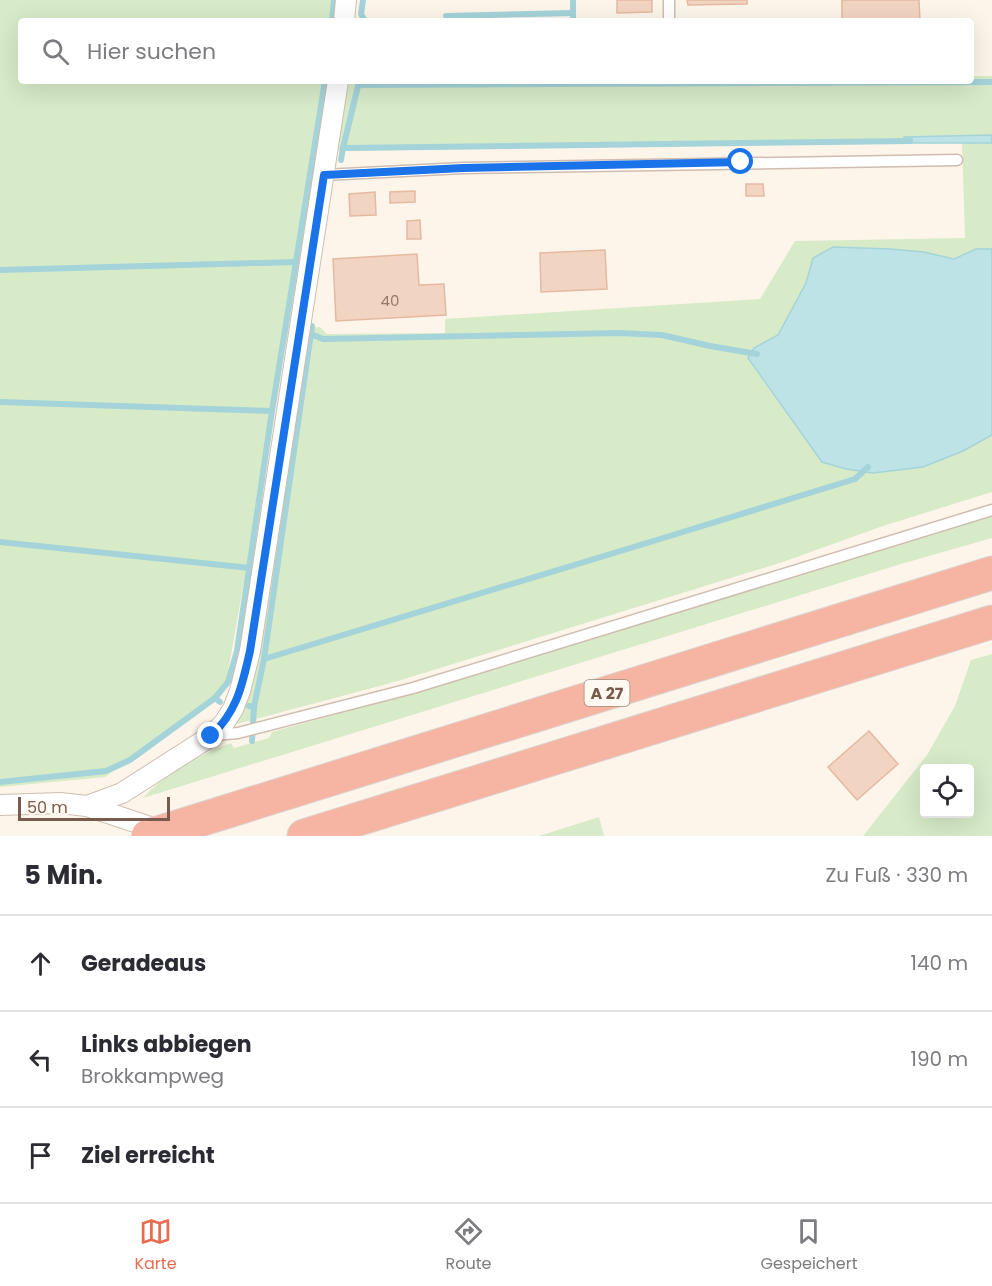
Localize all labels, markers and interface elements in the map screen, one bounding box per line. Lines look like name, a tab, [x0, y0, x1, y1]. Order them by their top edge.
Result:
search box	[18, 18, 974, 84]
icon: search	[39, 35, 72, 68]
text: Hier suchen	[87, 36, 216, 67]
route start	[727, 148, 753, 174]
house number: 40	[381, 290, 399, 311]
road number: A 27	[584, 680, 630, 706]
route end	[197, 722, 223, 748]
map controls	[920, 764, 974, 818]
button: locate	[920, 764, 974, 818]
scale bar	[18, 794, 170, 822]
text: 50 m	[27, 796, 68, 819]
text: 5 Min.	[24, 857, 103, 893]
text: Zu Fuß · 330 m	[826, 861, 968, 889]
icon: ahead	[24, 947, 57, 980]
text: Geradeaus	[81, 948, 206, 979]
text: 140 m	[911, 949, 968, 977]
text: Links abbiegen	[81, 1029, 252, 1060]
icon: left	[24, 1043, 57, 1076]
text: 190 m	[911, 1045, 968, 1073]
text: Brokkampweg	[81, 1062, 224, 1090]
icon: arrive	[24, 1139, 57, 1172]
text: Ziel erreicht	[81, 1140, 215, 1171]
tab: Karte	[134, 1215, 177, 1276]
tab: Route	[446, 1215, 492, 1276]
tab: Gespeichert	[760, 1215, 858, 1276]

